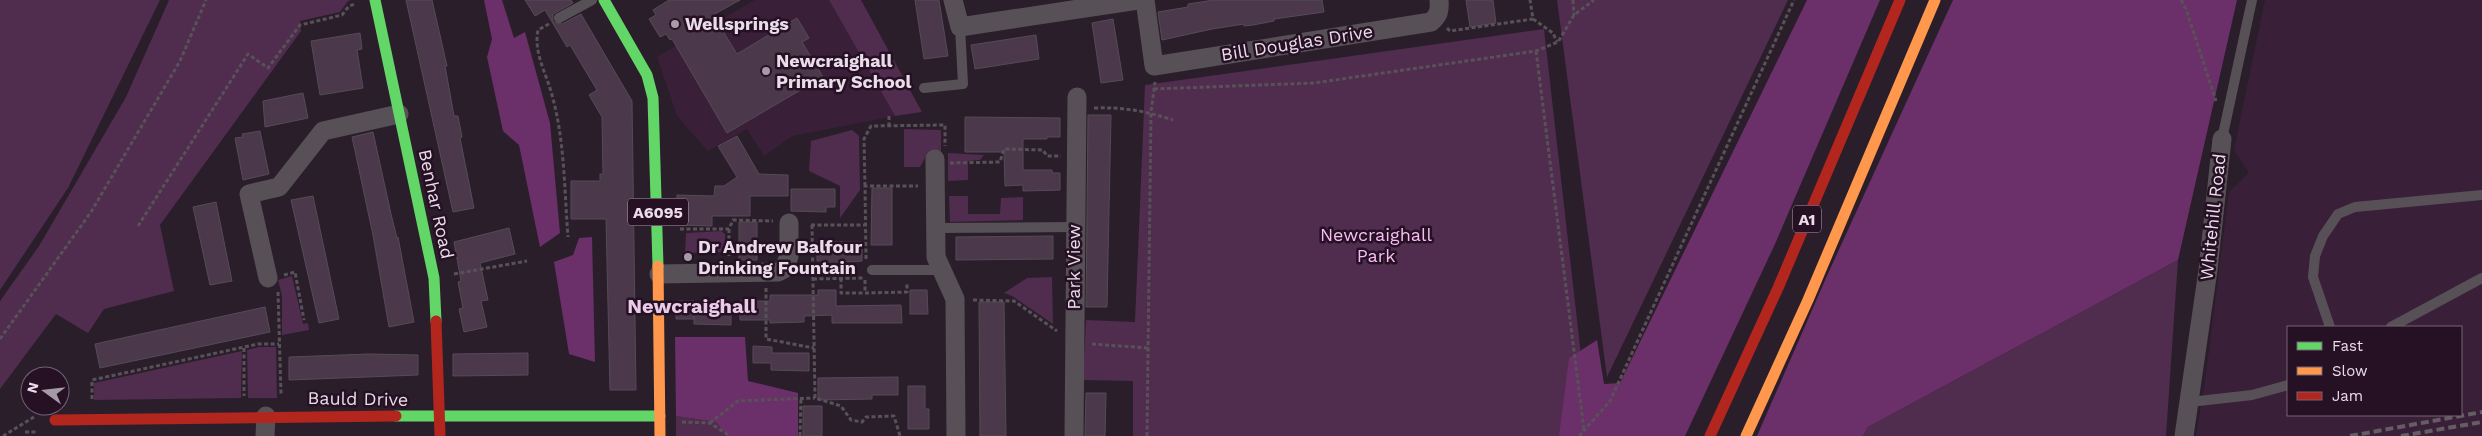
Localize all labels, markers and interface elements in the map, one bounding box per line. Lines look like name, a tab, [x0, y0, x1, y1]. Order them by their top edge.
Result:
place label: Wellsprings	[685, 13, 789, 34]
marker: Wellsprings	[669, 18, 681, 30]
street label: Bill Douglas Drive	[1219, 20, 1374, 65]
place label: Newcraighall Primary School	[776, 50, 912, 92]
marker: Newcraighall Primary School	[760, 65, 772, 77]
street label: Benhar Road	[415, 147, 458, 261]
street label: Whitehill Road	[2195, 152, 2230, 281]
road number: A6095	[628, 198, 688, 226]
road number: A1	[1793, 205, 1821, 232]
street label: Park View	[1063, 224, 1084, 310]
park label: Newcraighall Park	[1320, 224, 1433, 266]
place label: Dr Andrew Balfour Drinking Fountain	[698, 236, 862, 278]
marker: Dr Andrew Balfour Drinking Fountain	[682, 251, 694, 263]
district label: Newcraighall	[627, 294, 757, 318]
legend	[2287, 326, 2462, 416]
text: Fast	[2332, 337, 2364, 355]
text: Slow	[2332, 362, 2368, 380]
north arrow	[20, 366, 70, 416]
text: N	[23, 381, 42, 395]
street label: Bauld Drive	[307, 387, 409, 410]
text: Jam	[2332, 387, 2363, 405]

